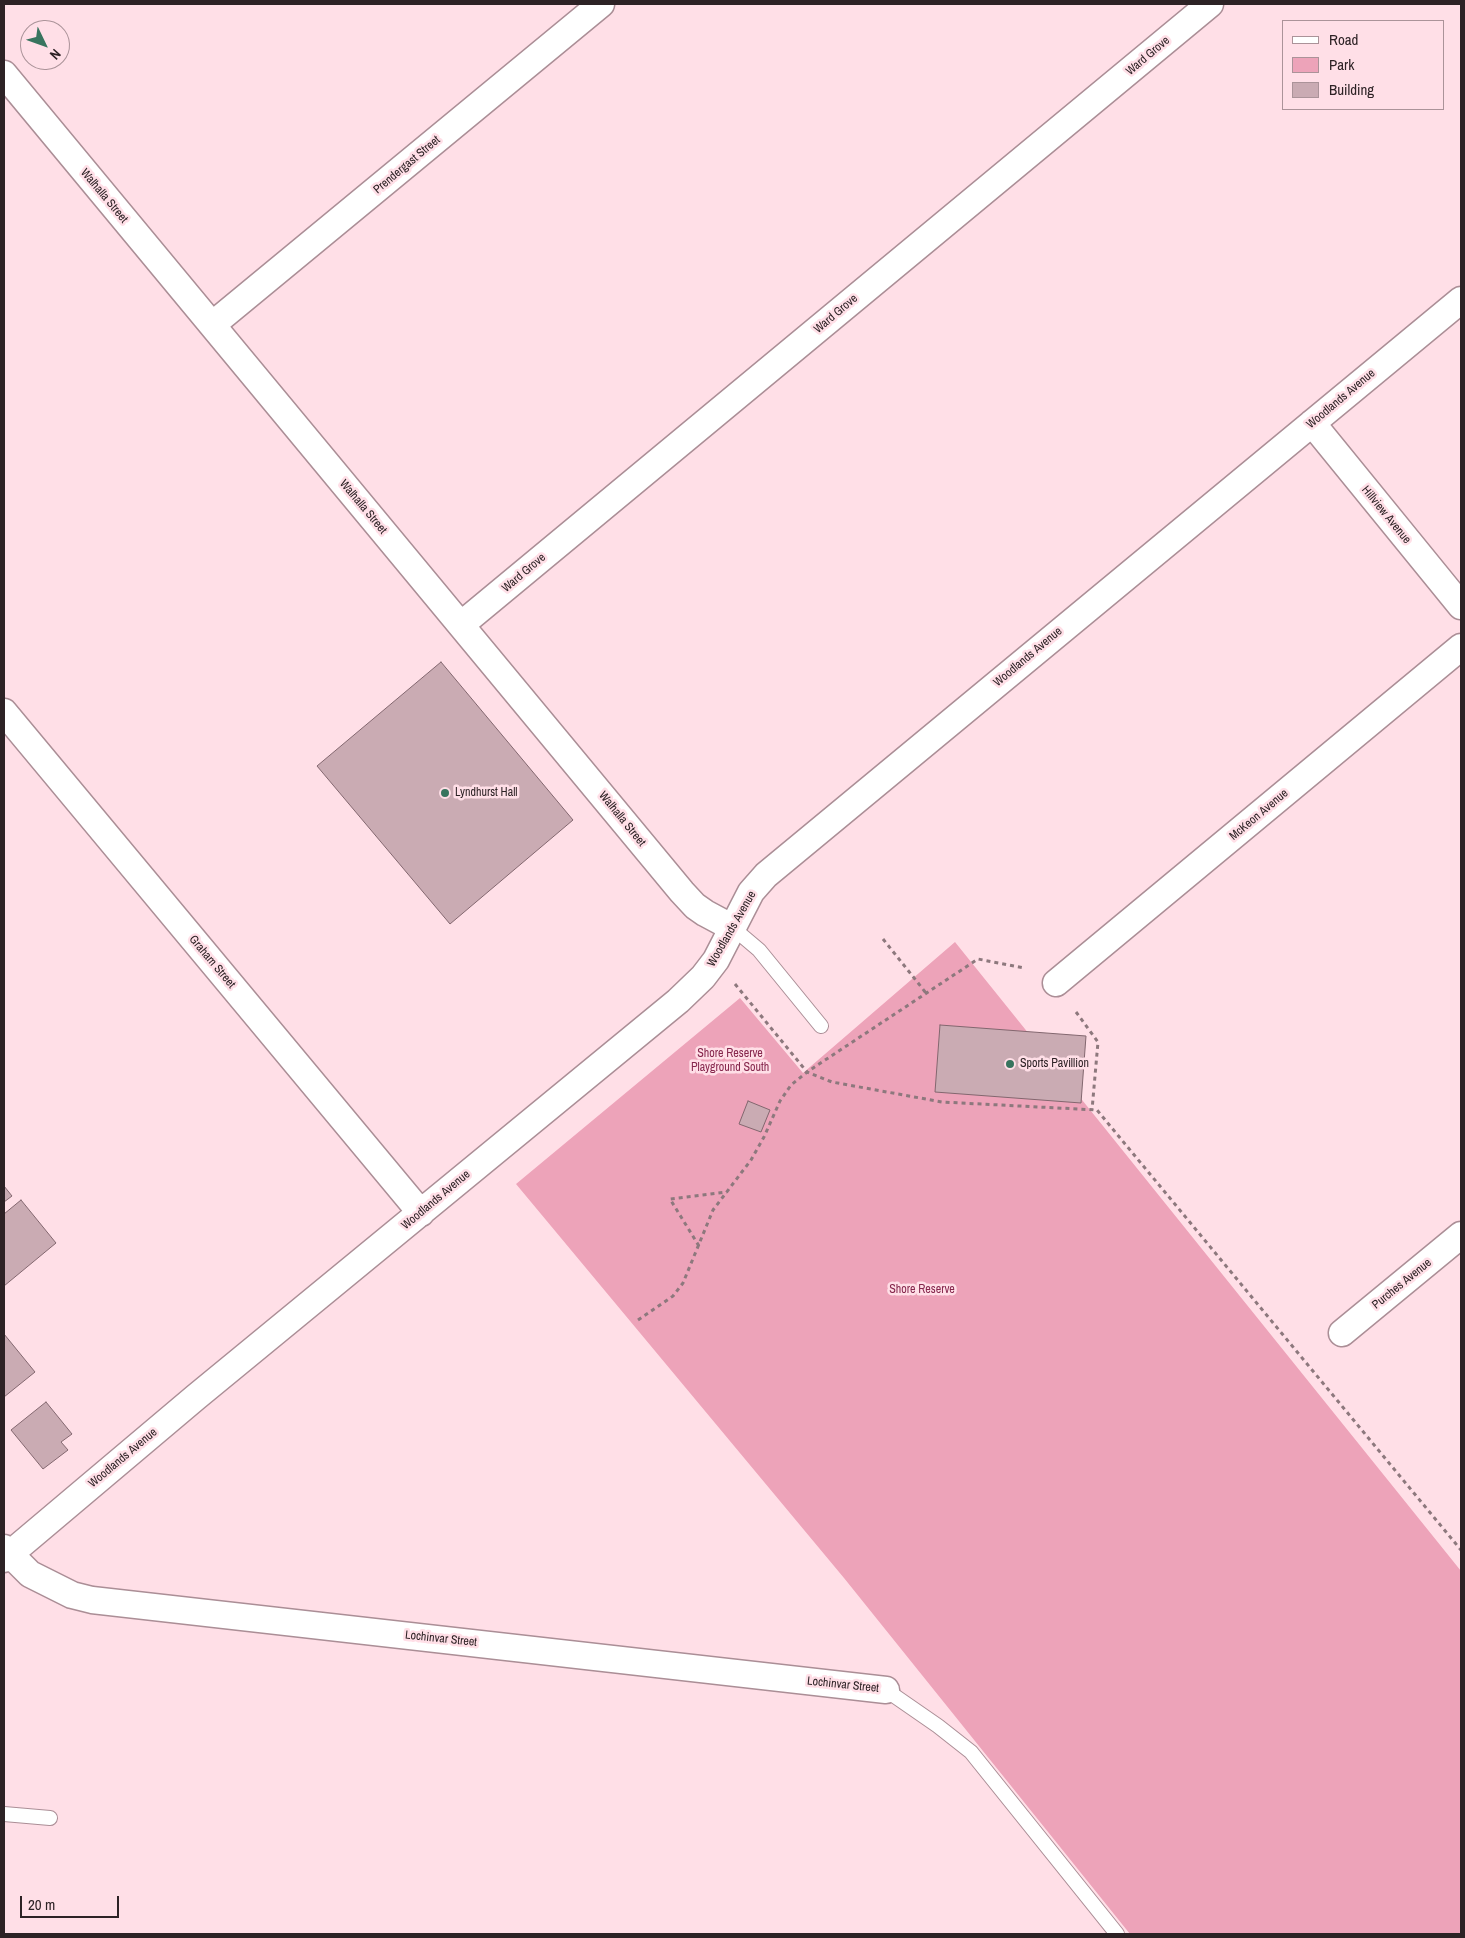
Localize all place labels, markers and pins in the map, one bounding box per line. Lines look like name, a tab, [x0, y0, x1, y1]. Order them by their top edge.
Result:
place label: Lyndhurst Hall	[455, 786, 518, 800]
marker: Lyndhurst Hall	[439, 787, 451, 799]
place label: Sports Pavillion	[1020, 1057, 1089, 1071]
marker: Sports Pavillion	[1004, 1058, 1016, 1070]

